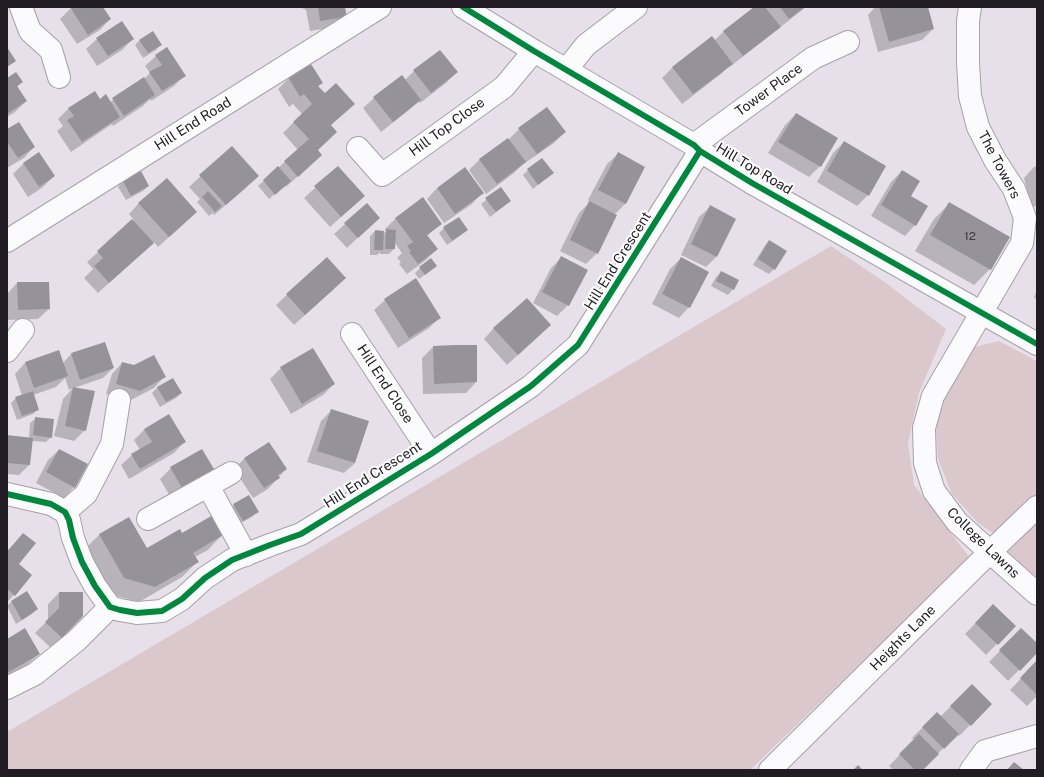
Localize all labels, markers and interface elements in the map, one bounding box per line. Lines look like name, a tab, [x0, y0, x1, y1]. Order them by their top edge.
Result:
street label: Tower Place	[732, 60, 806, 120]
street label: Hill End Road	[151, 94, 235, 154]
street label: Hill Top Close	[406, 94, 488, 160]
street label: The Towers	[974, 128, 1024, 202]
street label: Hill Top Road	[713, 140, 795, 198]
street label: Hill End Crescent	[581, 209, 655, 313]
house number: 12	[964, 229, 976, 243]
street label: Hill End Close	[353, 341, 417, 427]
street label: Hill End Crescent	[321, 438, 425, 512]
street label: College Lawns	[943, 504, 1023, 582]
street label: Heights Lane	[867, 602, 939, 674]

